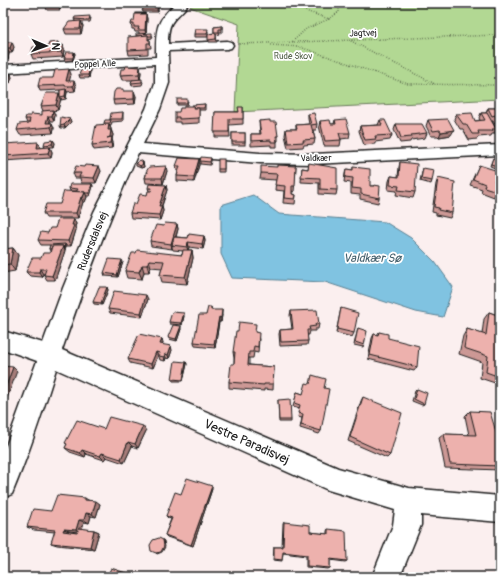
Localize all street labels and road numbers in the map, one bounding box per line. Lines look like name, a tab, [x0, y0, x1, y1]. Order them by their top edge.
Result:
street label: Jagtvej	[349, 28, 377, 39]
street label: Poppel Alle	[74, 58, 117, 71]
street label: Valdkær	[300, 153, 333, 164]
street label: Rudersdalsvej	[75, 210, 110, 273]
street label: Vestre Paradisvej	[201, 416, 292, 468]

